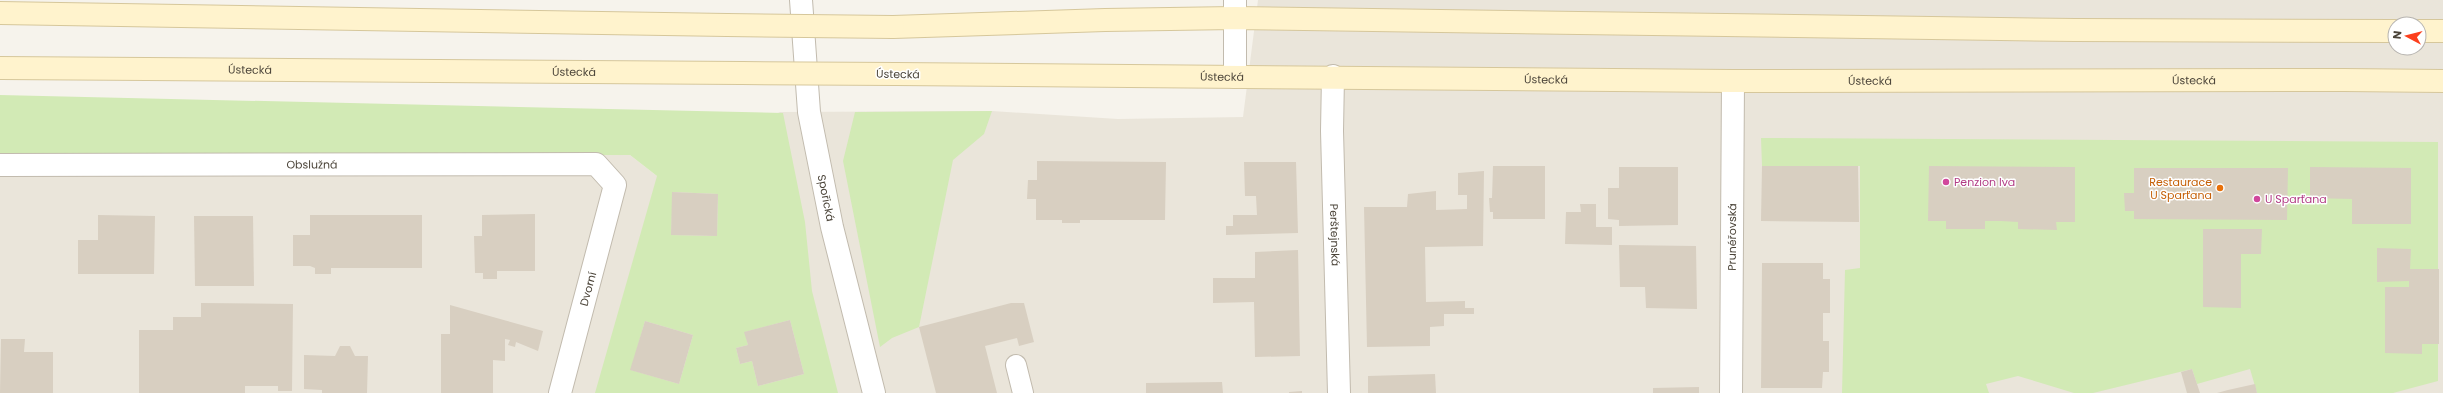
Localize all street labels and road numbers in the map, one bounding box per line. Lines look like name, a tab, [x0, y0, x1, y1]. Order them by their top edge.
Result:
street label: Ústecká	[228, 62, 272, 78]
street label: Ústecká	[552, 64, 596, 80]
street label: Ústecká	[876, 66, 920, 82]
street label: Ústecká	[1200, 69, 1244, 85]
street label: Ústecká	[1524, 71, 1568, 88]
street label: Ústecká	[2172, 72, 2216, 88]
street label: Ústecká	[1848, 73, 1892, 89]
street label: Obslužná	[286, 156, 338, 173]
street label: Spořická	[814, 173, 839, 223]
street label: Perštejnská	[1326, 203, 1344, 266]
street label: Prunéřovská	[1724, 203, 1740, 271]
street label: Dvorní	[576, 270, 600, 308]

